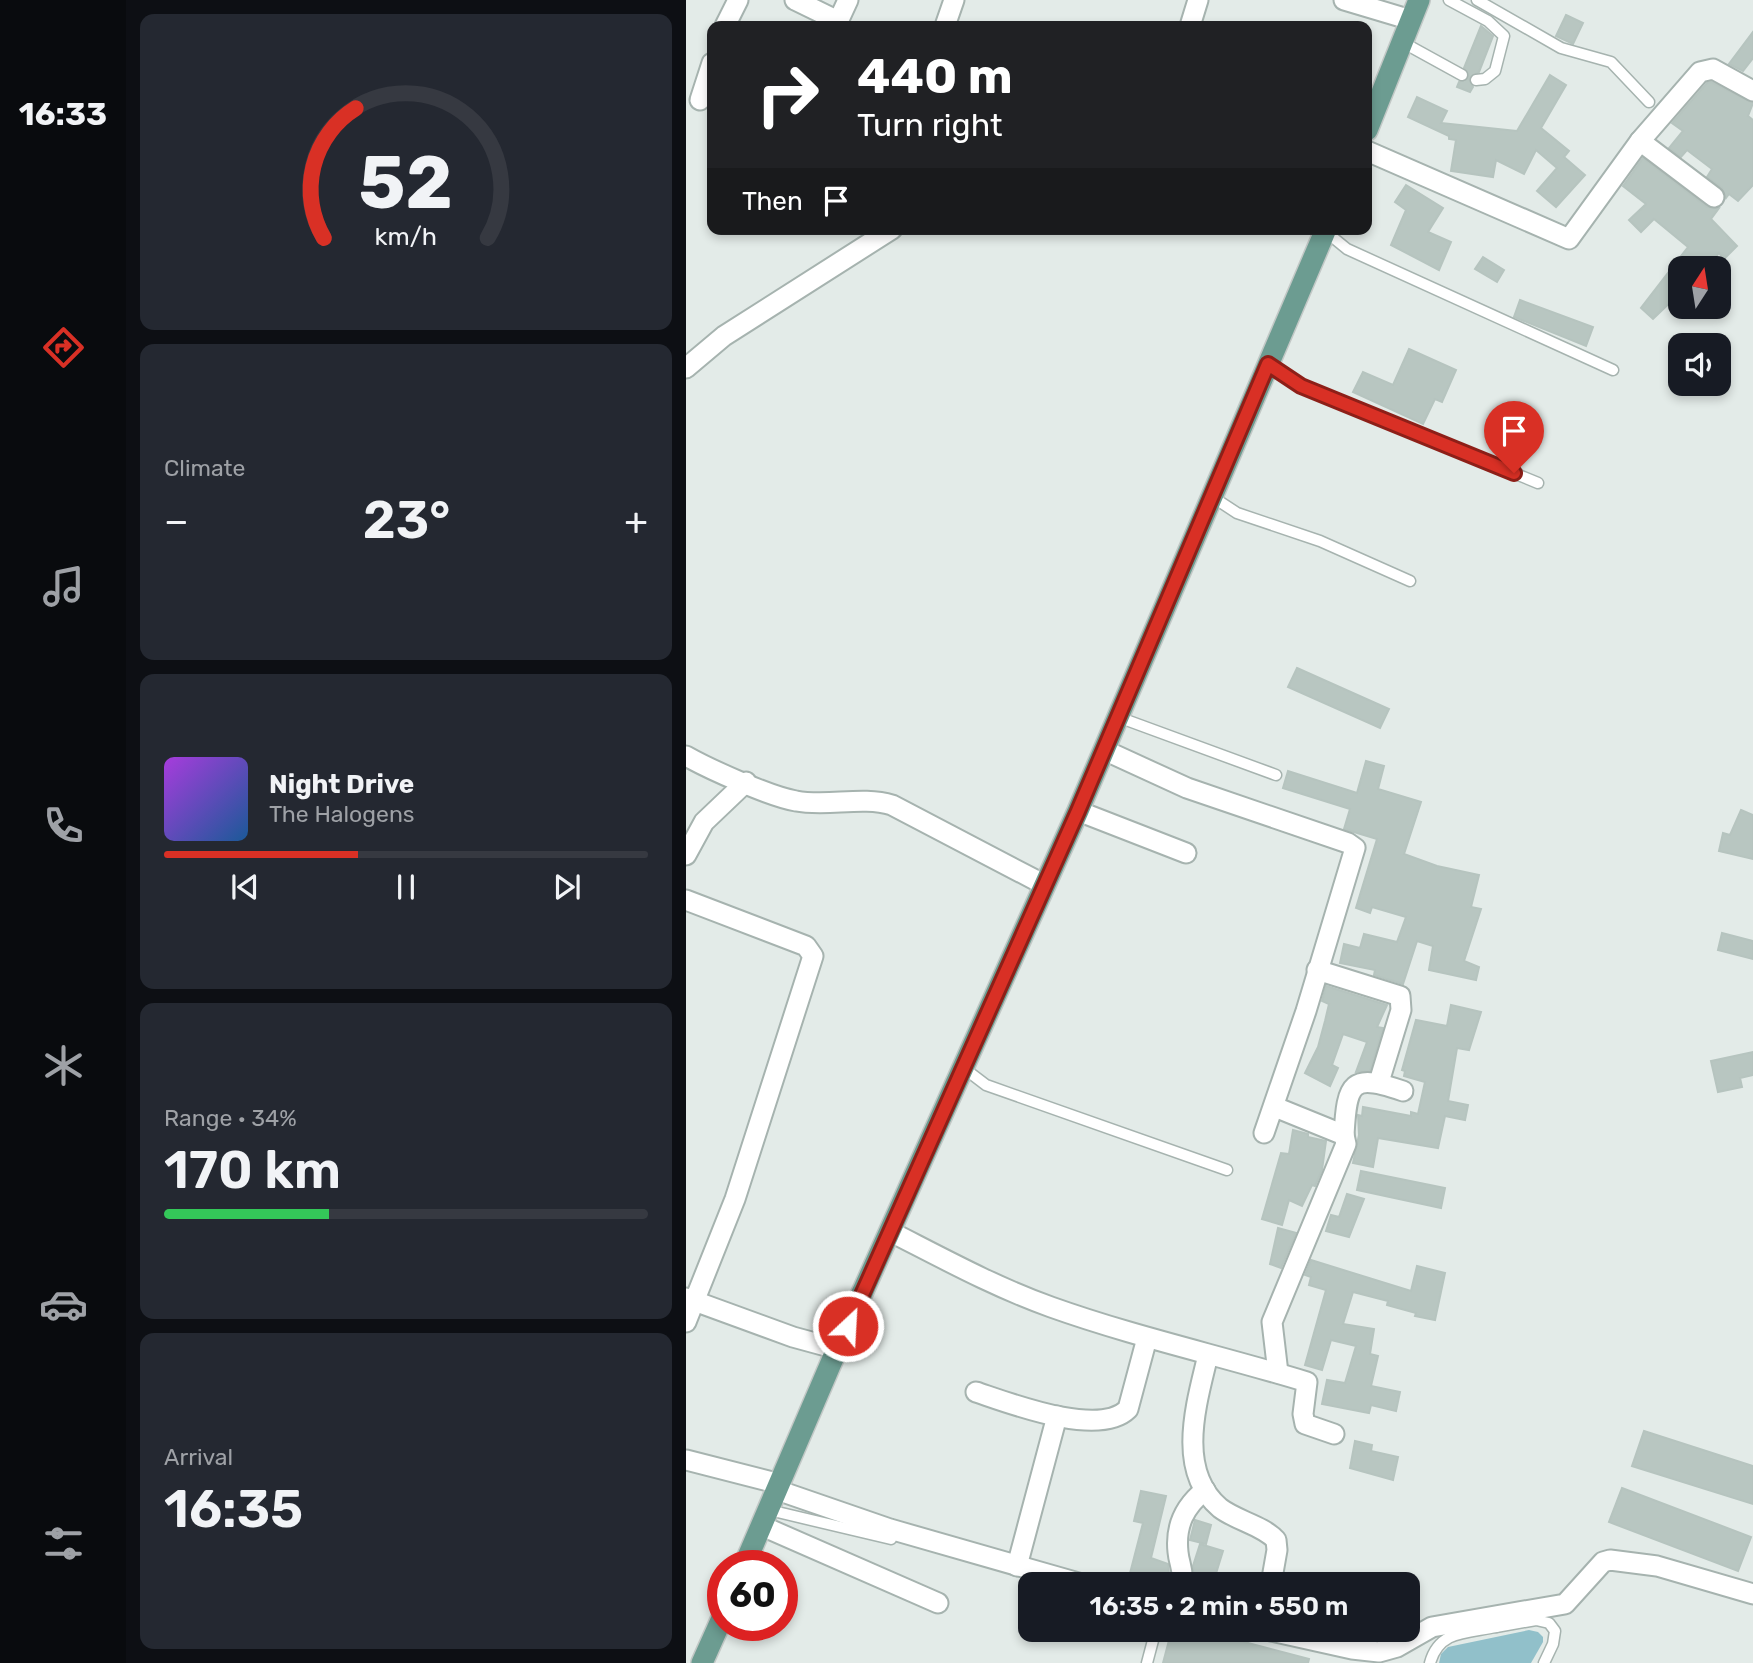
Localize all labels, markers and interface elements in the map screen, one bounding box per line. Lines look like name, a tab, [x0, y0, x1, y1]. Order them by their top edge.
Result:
text: 440 m	[857, 47, 1013, 105]
icon: right	[742, 49, 833, 140]
text: 16:33	[19, 95, 107, 133]
text: Turn right	[857, 106, 1002, 144]
text: 52	[359, 140, 453, 226]
icon: arrive	[817, 182, 855, 220]
text: Then	[742, 186, 803, 217]
text: km/h	[375, 222, 437, 251]
north arrow	[1668, 256, 1731, 318]
map controls	[1668, 256, 1731, 396]
icon: directions	[39, 323, 88, 372]
button: sound	[1668, 333, 1731, 396]
pin	[1484, 401, 1544, 473]
icon: arrive	[1495, 412, 1533, 450]
text: Climate	[164, 454, 245, 482]
text: 23°	[363, 489, 450, 551]
text: −	[164, 498, 189, 544]
text: +	[624, 498, 648, 544]
icon: music	[39, 562, 88, 611]
text: Night Drive	[269, 769, 414, 800]
text: The Halogens	[269, 800, 415, 828]
icon: phone	[39, 801, 88, 850]
icon: previous	[226, 868, 264, 906]
icon: pause	[387, 868, 425, 906]
icon: next	[548, 868, 586, 906]
icon: climate	[39, 1041, 88, 1090]
text: Range · 34%	[164, 1104, 297, 1132]
text: 170 km	[164, 1139, 341, 1201]
icon: car	[39, 1280, 88, 1329]
position arrow	[811, 1289, 885, 1363]
text: Arrival	[164, 1443, 233, 1471]
text: 16:35	[164, 1478, 303, 1540]
icon: filters	[39, 1519, 88, 1568]
speed limit sign: 60	[707, 1550, 798, 1641]
text: 16:35 · 2 min · 550 m	[1090, 1591, 1348, 1622]

